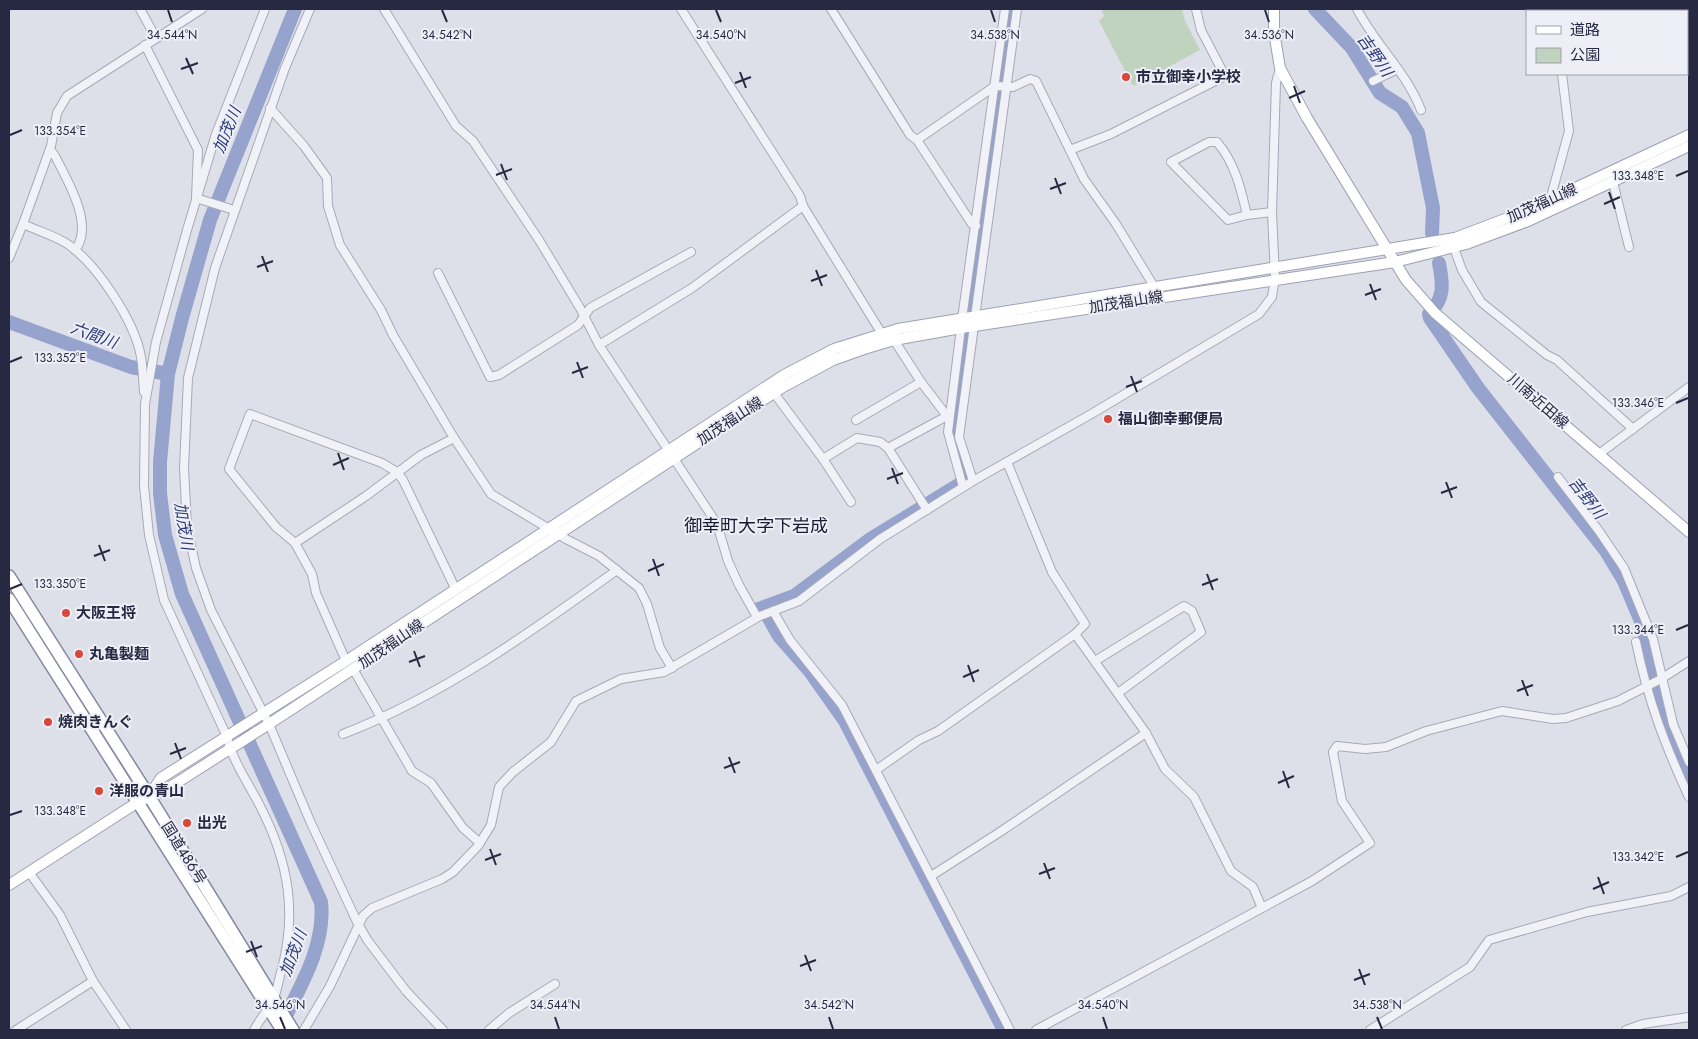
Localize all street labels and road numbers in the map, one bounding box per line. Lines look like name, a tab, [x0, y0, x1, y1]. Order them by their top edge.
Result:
street label: 加茂福山線	[1503, 178, 1581, 228]
street label: 加茂福山線	[1087, 285, 1165, 319]
street label: 川南近田線	[1502, 368, 1574, 434]
street label: 加茂福山線	[693, 391, 767, 451]
street label: 加茂福山線	[354, 614, 428, 674]
street label: 国道486号	[156, 817, 212, 889]

